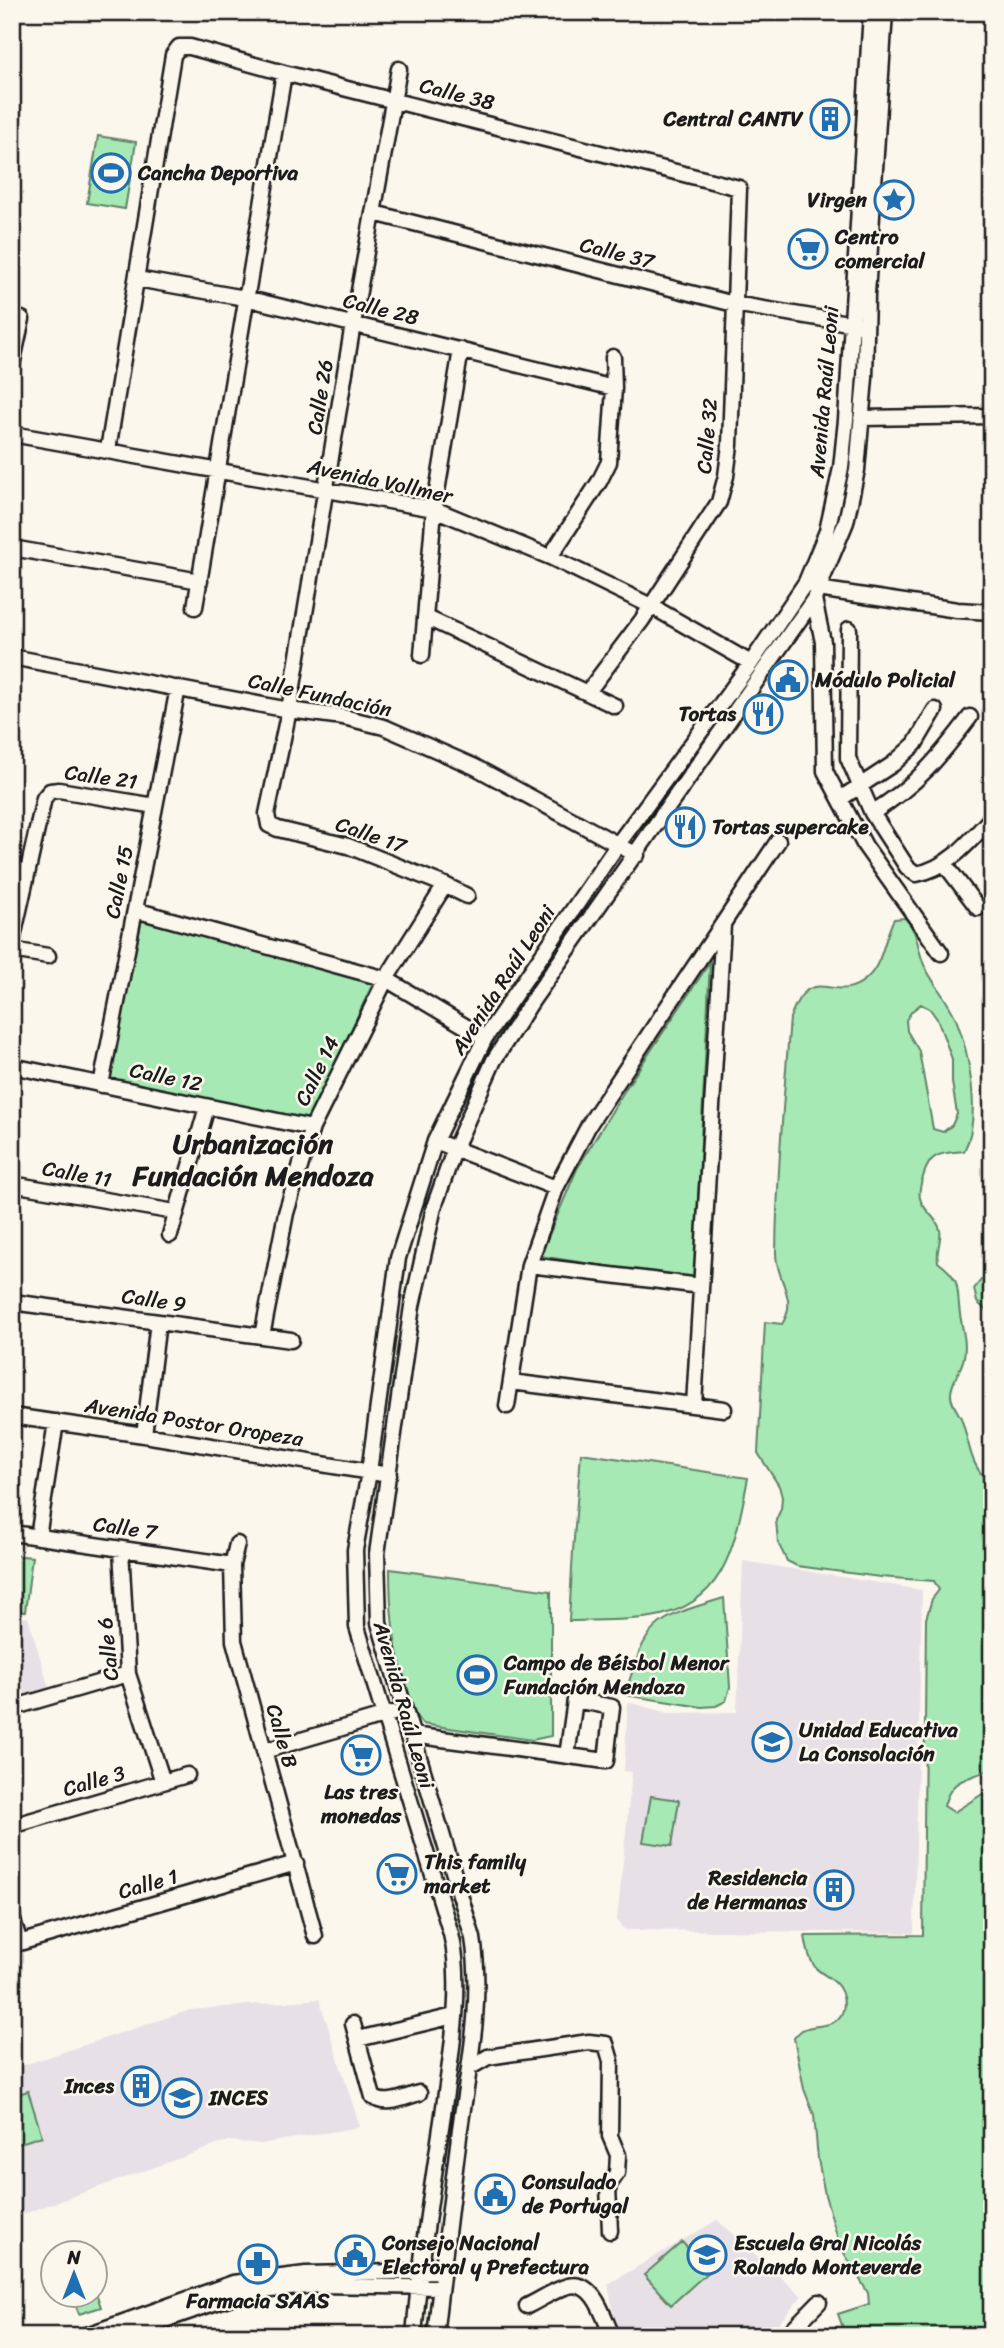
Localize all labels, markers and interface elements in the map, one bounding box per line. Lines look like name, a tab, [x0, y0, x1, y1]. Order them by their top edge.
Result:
street label: Calle 38	[416, 66, 499, 122]
building icon: Central CANTV	[809, 98, 851, 140]
place label: Central CANTV	[662, 100, 804, 138]
sports icon: Cancha Deportiva	[90, 152, 132, 194]
place label: Cancha Deportiva	[137, 154, 299, 192]
place icon: Virgen	[873, 179, 915, 221]
place label: Virgen	[807, 181, 868, 219]
place label: Centro comercial	[834, 218, 925, 280]
street label: Calle 37	[576, 225, 660, 281]
supermarket icon: Centro comercial	[787, 228, 829, 270]
street label: Calle 28	[339, 281, 423, 337]
street label: Avenida Raúl Leoni	[797, 303, 851, 481]
street label: Calle 26	[295, 357, 345, 437]
street label: Calle 32	[685, 397, 729, 475]
street label: Avenida Vollmer	[303, 447, 457, 515]
public building icon: Módulo Policial	[767, 659, 809, 701]
street label: Calle Fundación	[245, 661, 395, 729]
place label: Módulo Policial	[814, 661, 956, 699]
restaurant icon: Tortas	[742, 693, 784, 735]
place label: Tortas	[679, 695, 736, 733]
street label: Calle 21	[62, 753, 140, 801]
street label: Calle 17	[330, 805, 414, 865]
restaurant icon: Tortas supercake	[664, 806, 706, 848]
place label: Tortas supercake	[712, 808, 869, 846]
street label: Calle 15	[93, 842, 145, 922]
street label: Avenida Raúl Leoni	[440, 896, 567, 1064]
street label: Calle 14	[284, 1029, 350, 1113]
street label: Calle 12	[126, 1051, 206, 1103]
district label: Urbanización Fundación Mendoza	[131, 1119, 375, 1200]
street label: Calle 11	[39, 1149, 115, 1199]
street label: Calle 9	[119, 1277, 189, 1323]
street label: Avenida Postor Oropeza	[81, 1386, 306, 1458]
street label: Calle 7	[91, 1505, 161, 1552]
street label: Calle 6	[86, 1615, 130, 1683]
street label: Avenida Raúl Leoni	[362, 1616, 446, 1794]
place label: Campo de Béisbol Menor Fundación Mendoza	[503, 1644, 731, 1706]
sports icon: Campo de Béisbol Menor Fundación Mendoza	[456, 1654, 498, 1696]
street label: Calle B	[255, 1699, 309, 1773]
place label: Unidad Educativa La Consolación	[799, 1711, 958, 1773]
school or university icon: Unidad Educativa La Consolación	[751, 1721, 793, 1763]
supermarket icon: Las tres monedas	[340, 1734, 382, 1776]
street label: Calle 3	[58, 1754, 130, 1808]
place label: Las tres monedas	[320, 1773, 402, 1835]
place label: This family market	[423, 1843, 527, 1905]
supermarket icon: This family market	[376, 1853, 418, 1895]
street label: Calle 1	[113, 1857, 183, 1911]
place label: Residencia de Hermanas	[687, 1859, 808, 1921]
building icon: Residencia de Hermanas	[813, 1869, 855, 1911]
building icon: Inces	[120, 2065, 162, 2107]
place label: Inces	[63, 2067, 114, 2105]
school or university icon: INCES	[161, 2077, 203, 2119]
place label: INCES	[208, 2079, 269, 2117]
place label: Consulado de Portugal	[521, 2163, 629, 2225]
public building icon: Consulado de Portugal	[474, 2173, 516, 2215]
place label: Consejo Nacional Electoral y Prefectura	[381, 2224, 589, 2286]
place label: Escuela Gral Nicolás Rolando Monteverde	[733, 2224, 922, 2286]
public building icon: Consejo Nacional Electoral y Prefectura	[334, 2234, 376, 2276]
school or university icon: Escuela Gral Nicolás Rolando Monteverde	[686, 2234, 728, 2276]
north arrow	[38, 2240, 108, 2310]
text: N	[66, 2241, 81, 2274]
pharmacy icon: Farmacia SAAS	[237, 2243, 279, 2285]
place label: Farmacia SAAS	[185, 2282, 330, 2320]

